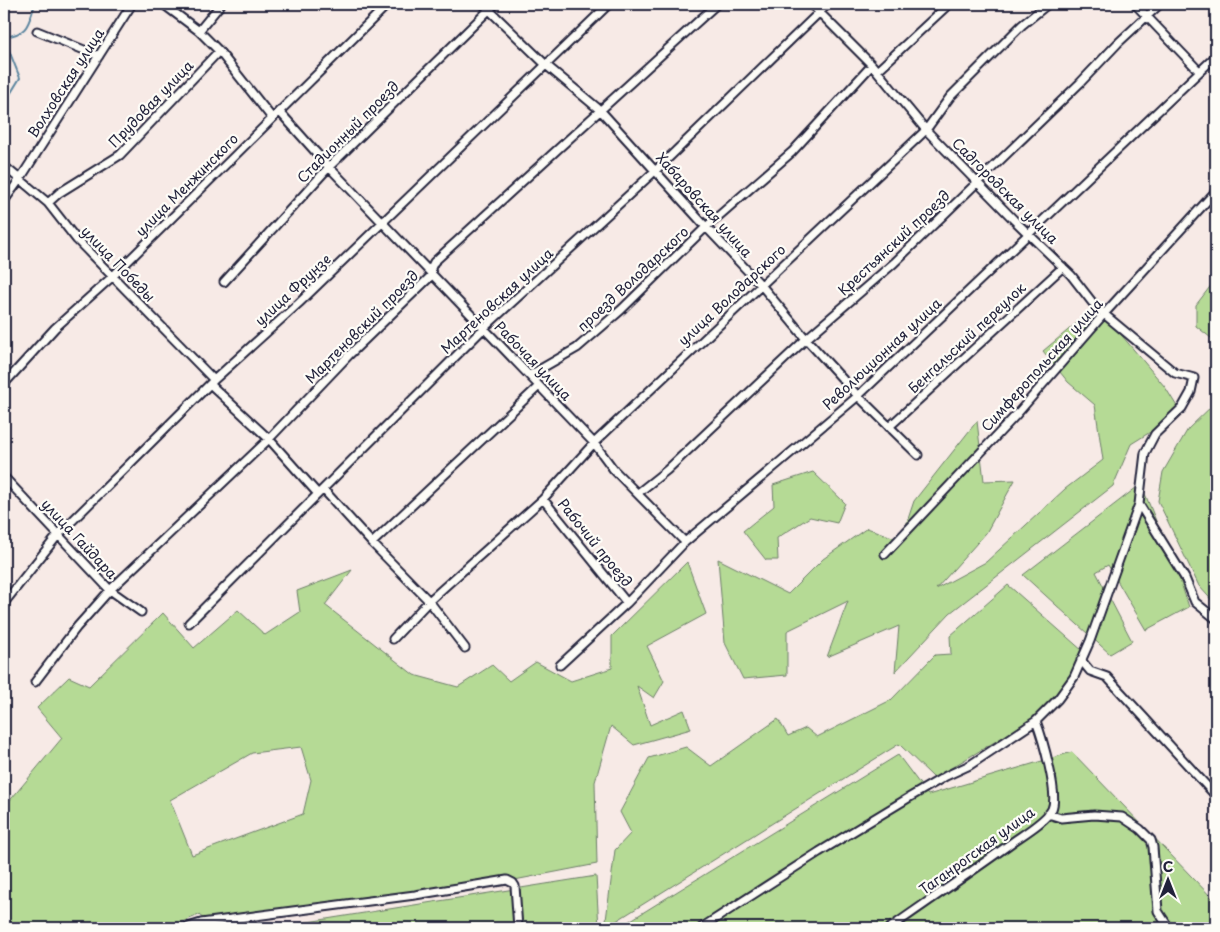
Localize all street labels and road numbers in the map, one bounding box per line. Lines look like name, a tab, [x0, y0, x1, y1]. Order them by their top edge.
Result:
street label: Волховская улица	[22, 24, 109, 142]
street label: Прудовая улица	[103, 55, 198, 152]
street label: Стадионный проезд	[292, 76, 403, 187]
street label: улица Менжинского	[130, 128, 243, 241]
street label: Садгородская улица	[947, 133, 1063, 249]
street label: Хабаровская улица	[651, 147, 757, 262]
street label: Крестьянский проезд	[833, 185, 954, 300]
street label: улица Победы	[77, 221, 160, 306]
street label: проезд Володарского	[572, 221, 693, 336]
street label: улица Володарского	[673, 239, 790, 350]
street label: Мартеновская улица	[436, 243, 558, 358]
street label: улица Фрунзе	[250, 249, 335, 330]
street label: Мартеновский проезд	[300, 265, 423, 388]
street label: Бенгальский переулок	[903, 277, 1031, 398]
street label: Революционная улица	[817, 293, 946, 414]
street label: Симферопольская улица	[976, 293, 1107, 436]
street label: Рабочая улица	[490, 316, 577, 405]
street label: улица Гайдара	[37, 494, 122, 584]
street label: Рабочий проезд	[553, 494, 638, 591]
street label: Таганрогская улица	[915, 801, 1039, 900]

